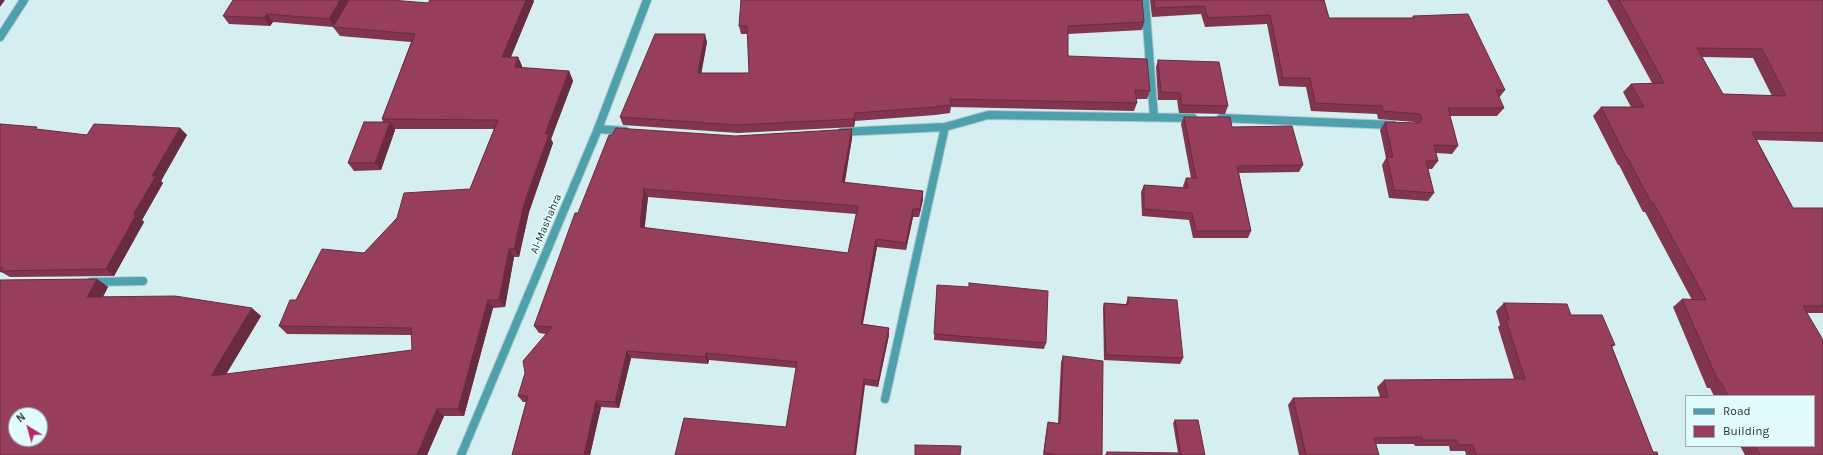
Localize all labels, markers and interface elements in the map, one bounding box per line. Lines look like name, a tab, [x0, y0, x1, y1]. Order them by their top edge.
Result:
street label: Al-Mashahra	[527, 192, 565, 256]
legend	[1685, 395, 1815, 447]
text: Road	[1723, 404, 1751, 418]
north arrow	[8, 407, 48, 447]
text: N	[14, 410, 28, 425]
text: Building	[1723, 424, 1769, 438]

